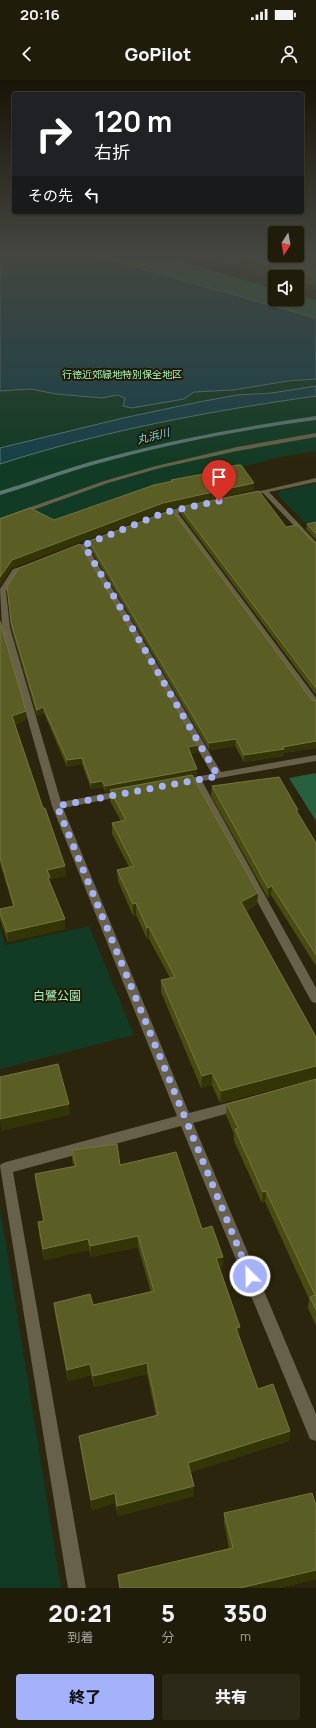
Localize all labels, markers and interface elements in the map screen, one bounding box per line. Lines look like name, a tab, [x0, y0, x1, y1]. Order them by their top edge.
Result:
text: 20:16	[20, 4, 60, 25]
text: GoPilot	[125, 42, 191, 66]
icon: back	[16, 43, 38, 65]
icon: person	[278, 43, 300, 65]
text: 120 m	[94, 102, 172, 140]
icon: right	[28, 108, 80, 160]
text: 右折	[94, 140, 130, 164]
icon: left	[81, 184, 103, 206]
text: その先	[28, 185, 73, 206]
north arrow	[268, 226, 304, 262]
map controls	[268, 226, 304, 306]
button: sound	[268, 270, 304, 306]
park label: 行徳近郊緑地特別保全地区	[62, 367, 182, 381]
water label: 丸浜川	[135, 424, 172, 447]
pin	[202, 460, 236, 501]
icon: arrive	[208, 466, 230, 488]
park label: 白鷺公園	[33, 987, 81, 1004]
position arrow	[229, 1255, 271, 1297]
text: 20:21	[48, 1596, 113, 1629]
text: 5	[161, 1596, 175, 1629]
text: 350	[223, 1596, 268, 1629]
text: m	[240, 1627, 251, 1645]
text: 到着	[67, 1628, 94, 1646]
text: 分	[162, 1628, 175, 1646]
button: 終了	[16, 1674, 154, 1720]
button: 共有	[162, 1674, 300, 1720]

